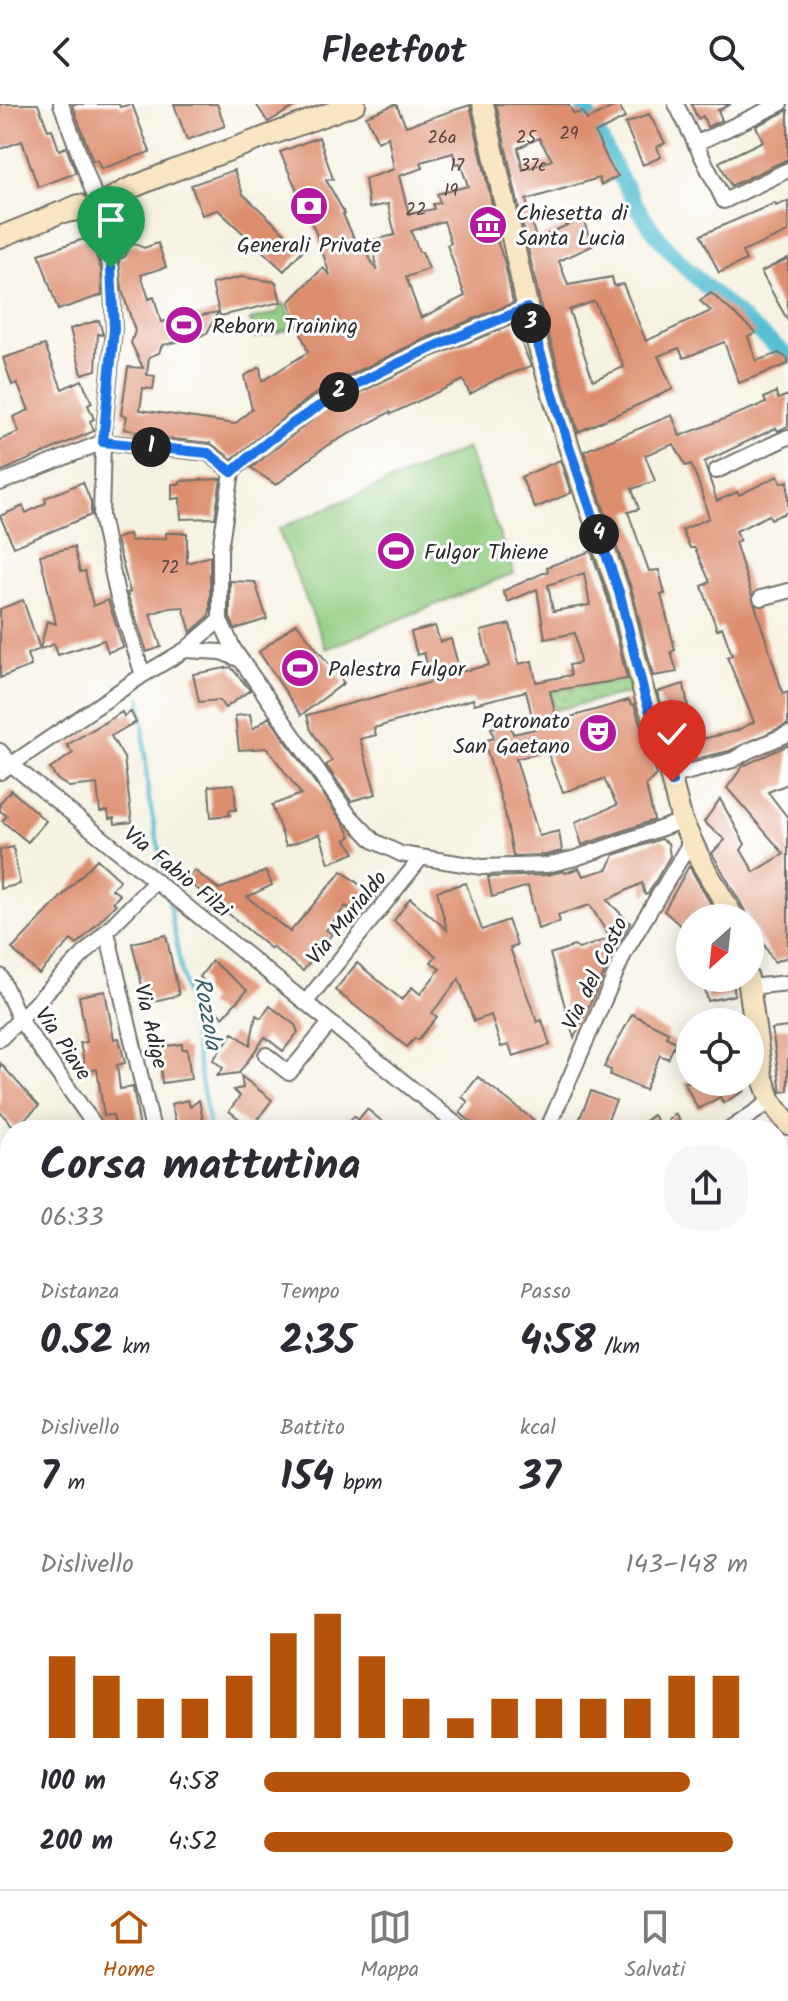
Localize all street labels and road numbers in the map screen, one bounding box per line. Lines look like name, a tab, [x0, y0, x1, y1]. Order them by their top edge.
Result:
street label: Via Fabio Filzi	[115, 818, 239, 928]
street label: Via Murialdo	[299, 864, 397, 974]
street label: Via del Costo	[554, 911, 639, 1037]
street label: Via Adige	[123, 981, 176, 1072]
street label: Via Piave	[24, 1000, 100, 1089]

